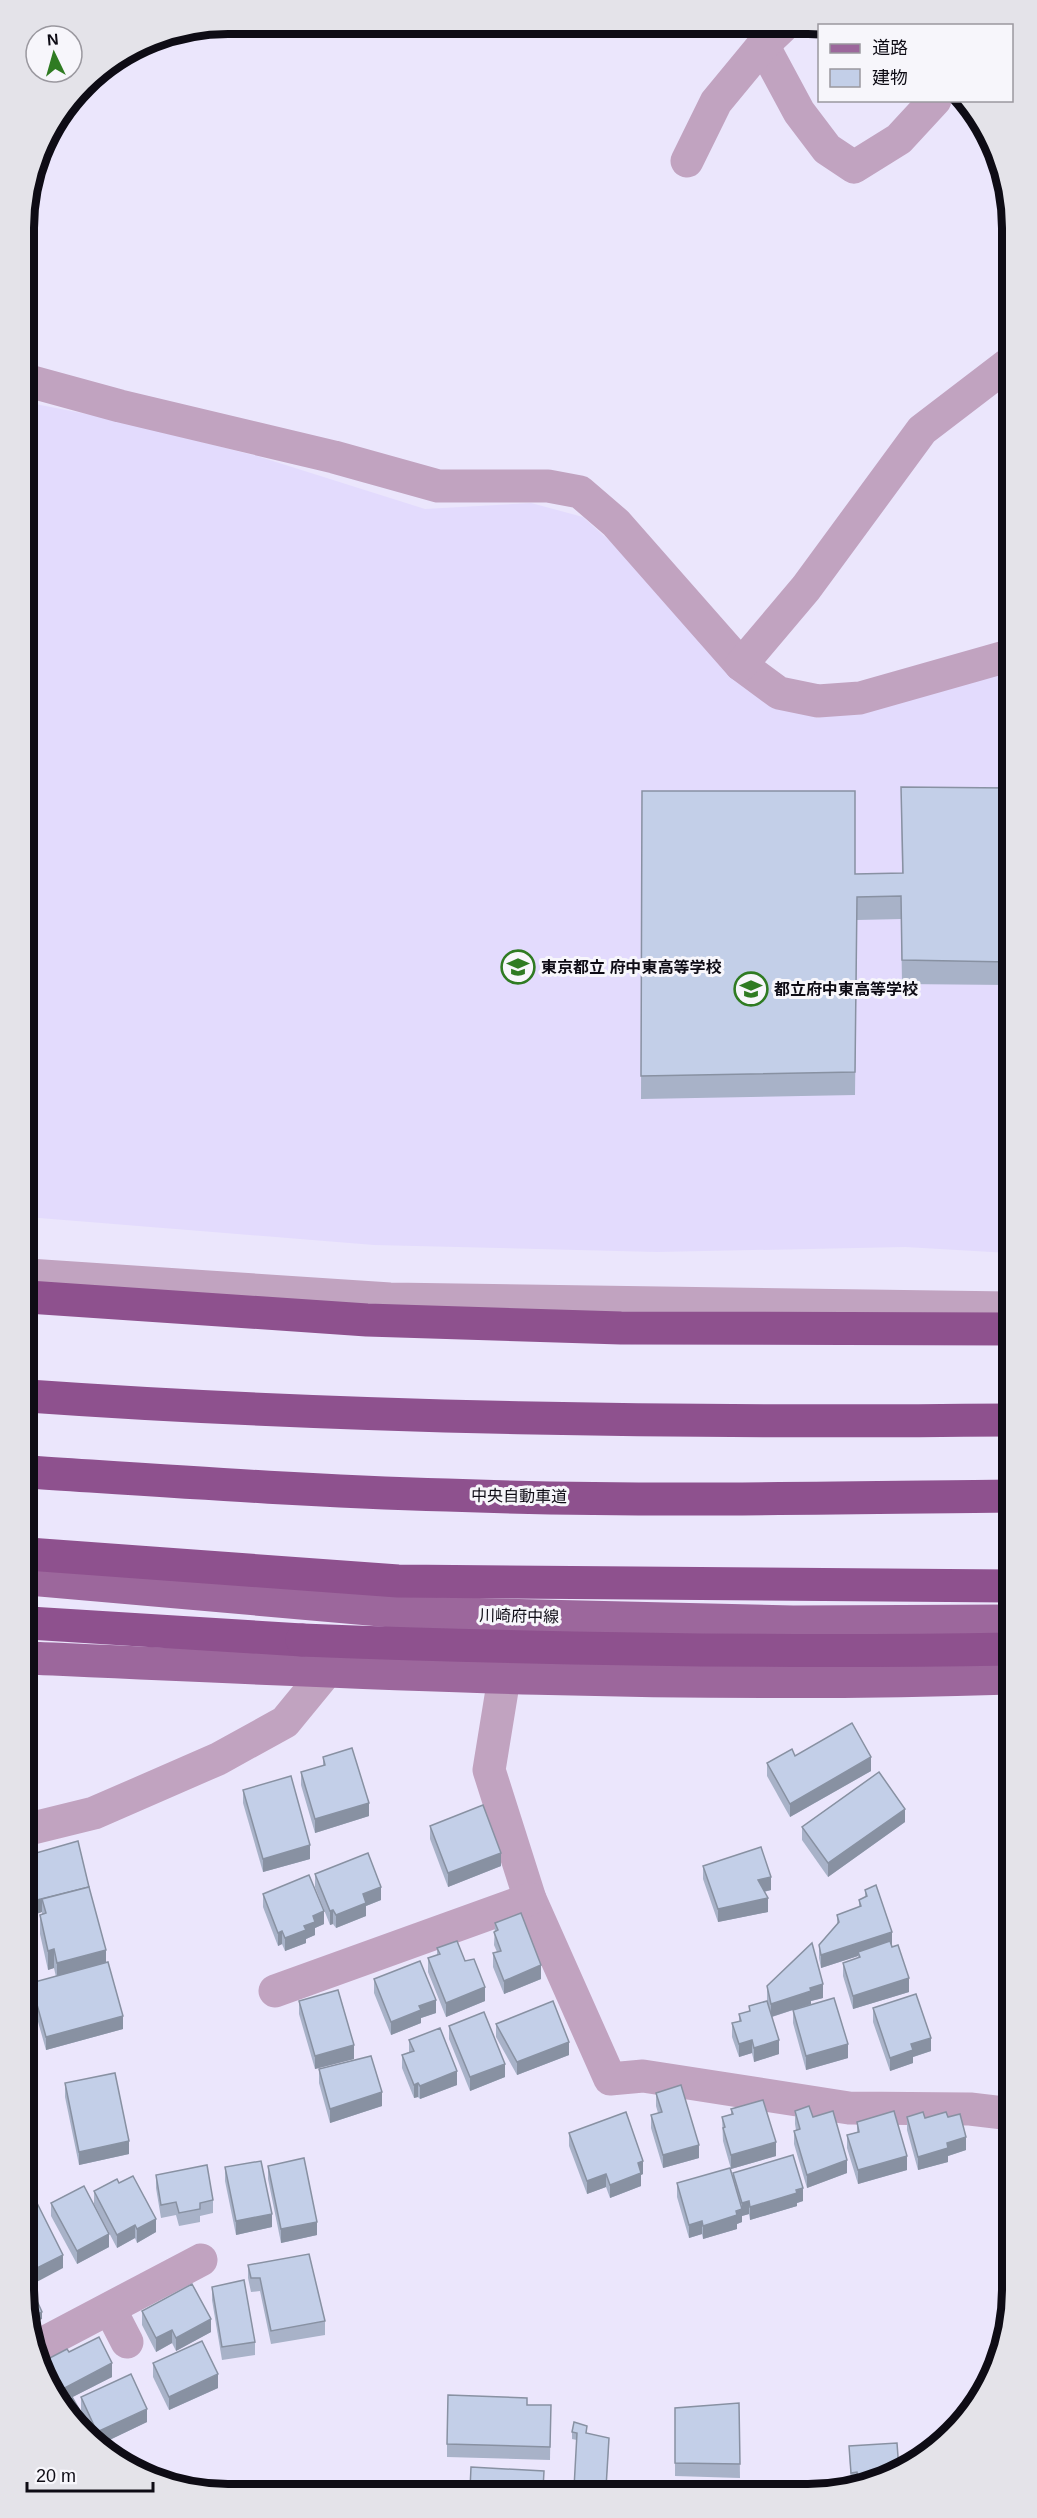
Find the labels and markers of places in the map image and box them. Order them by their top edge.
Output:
school or university icon: 東京都立 府中東高等学校 [500,949,536,985]
place label: 東京都立 府中東高等学校 [541,959,721,976]
school or university icon: 都立府中東高等学校 [733,971,769,1007]
place label: 都立府中東高等学校 [774,981,918,998]

